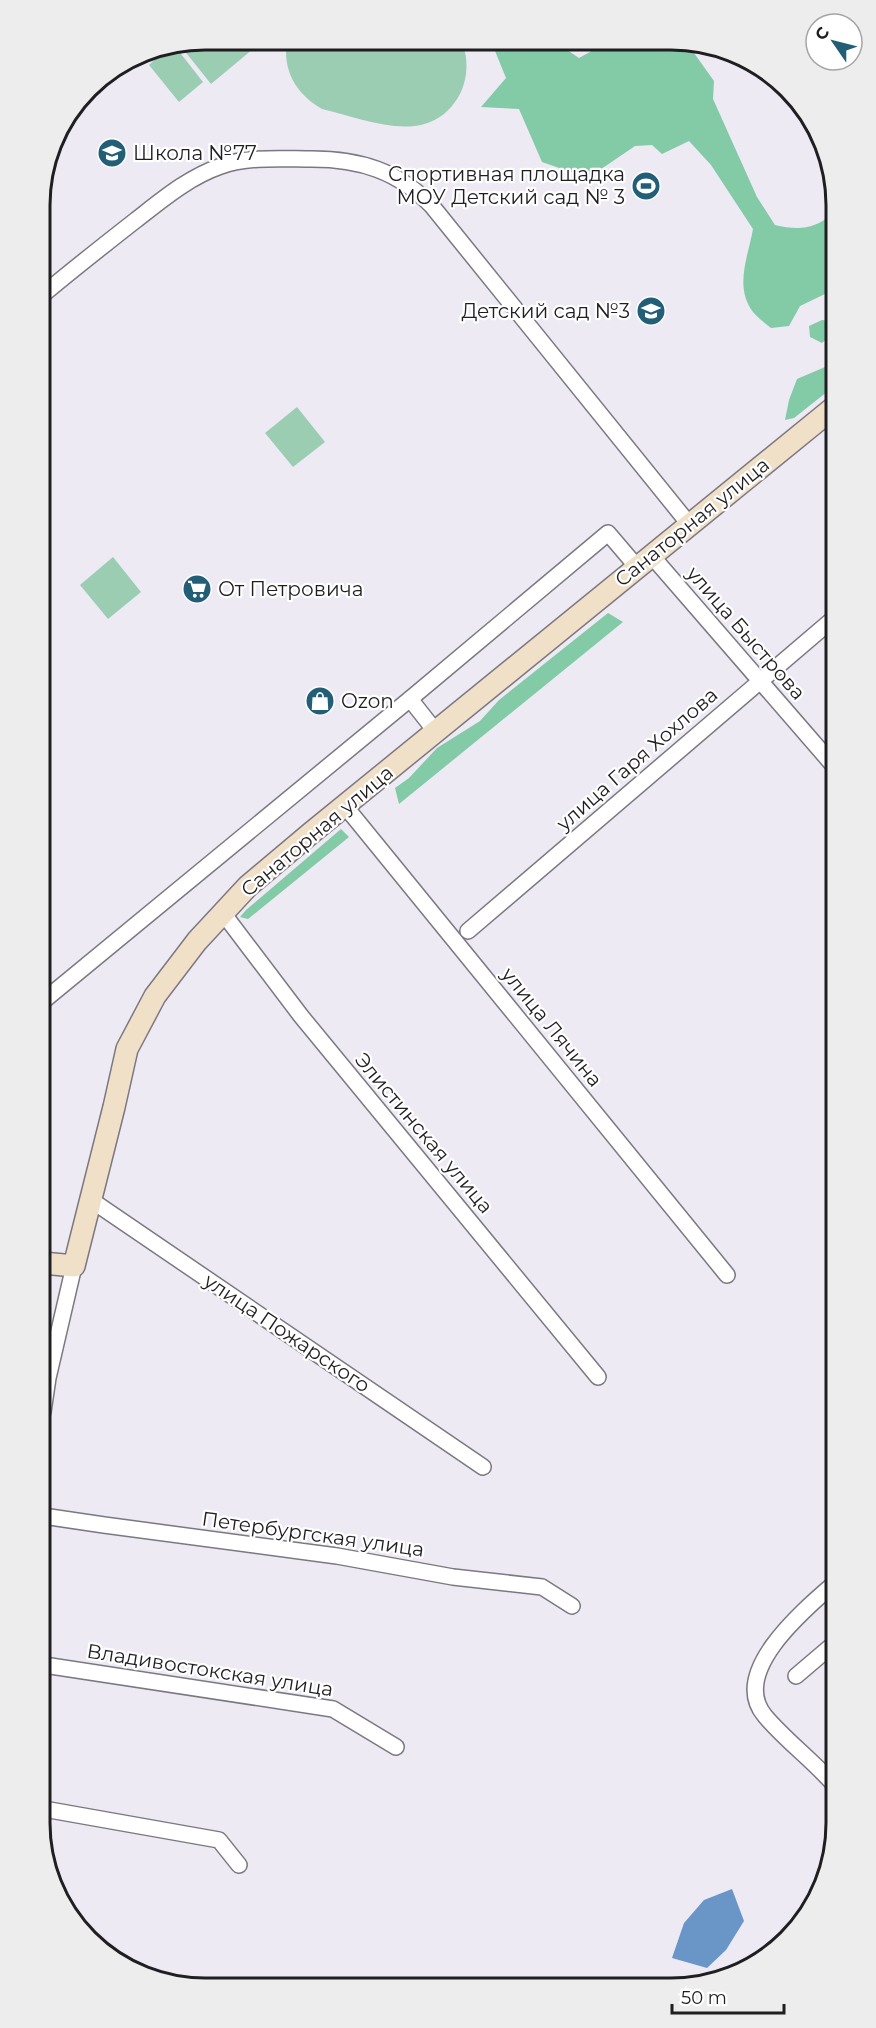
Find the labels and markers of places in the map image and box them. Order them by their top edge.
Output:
school or university icon: Школа №77 [96,137,128,169]
place label: Школа №77 [133,141,257,165]
place label: Спортивная площадка МОУ Детский сад № 3 [388,162,625,209]
sports icon: Спортивная площадка МОУ Детский сад № 3 [630,170,662,202]
school or university icon: Детский сад №3 [635,295,667,327]
place label: Детский сад №3 [461,299,630,323]
supermarket icon: От Петровича [181,573,213,605]
place label: От Петровича [218,577,363,601]
shop icon: Ozon [304,685,336,717]
place label: Ozon [341,689,394,713]

